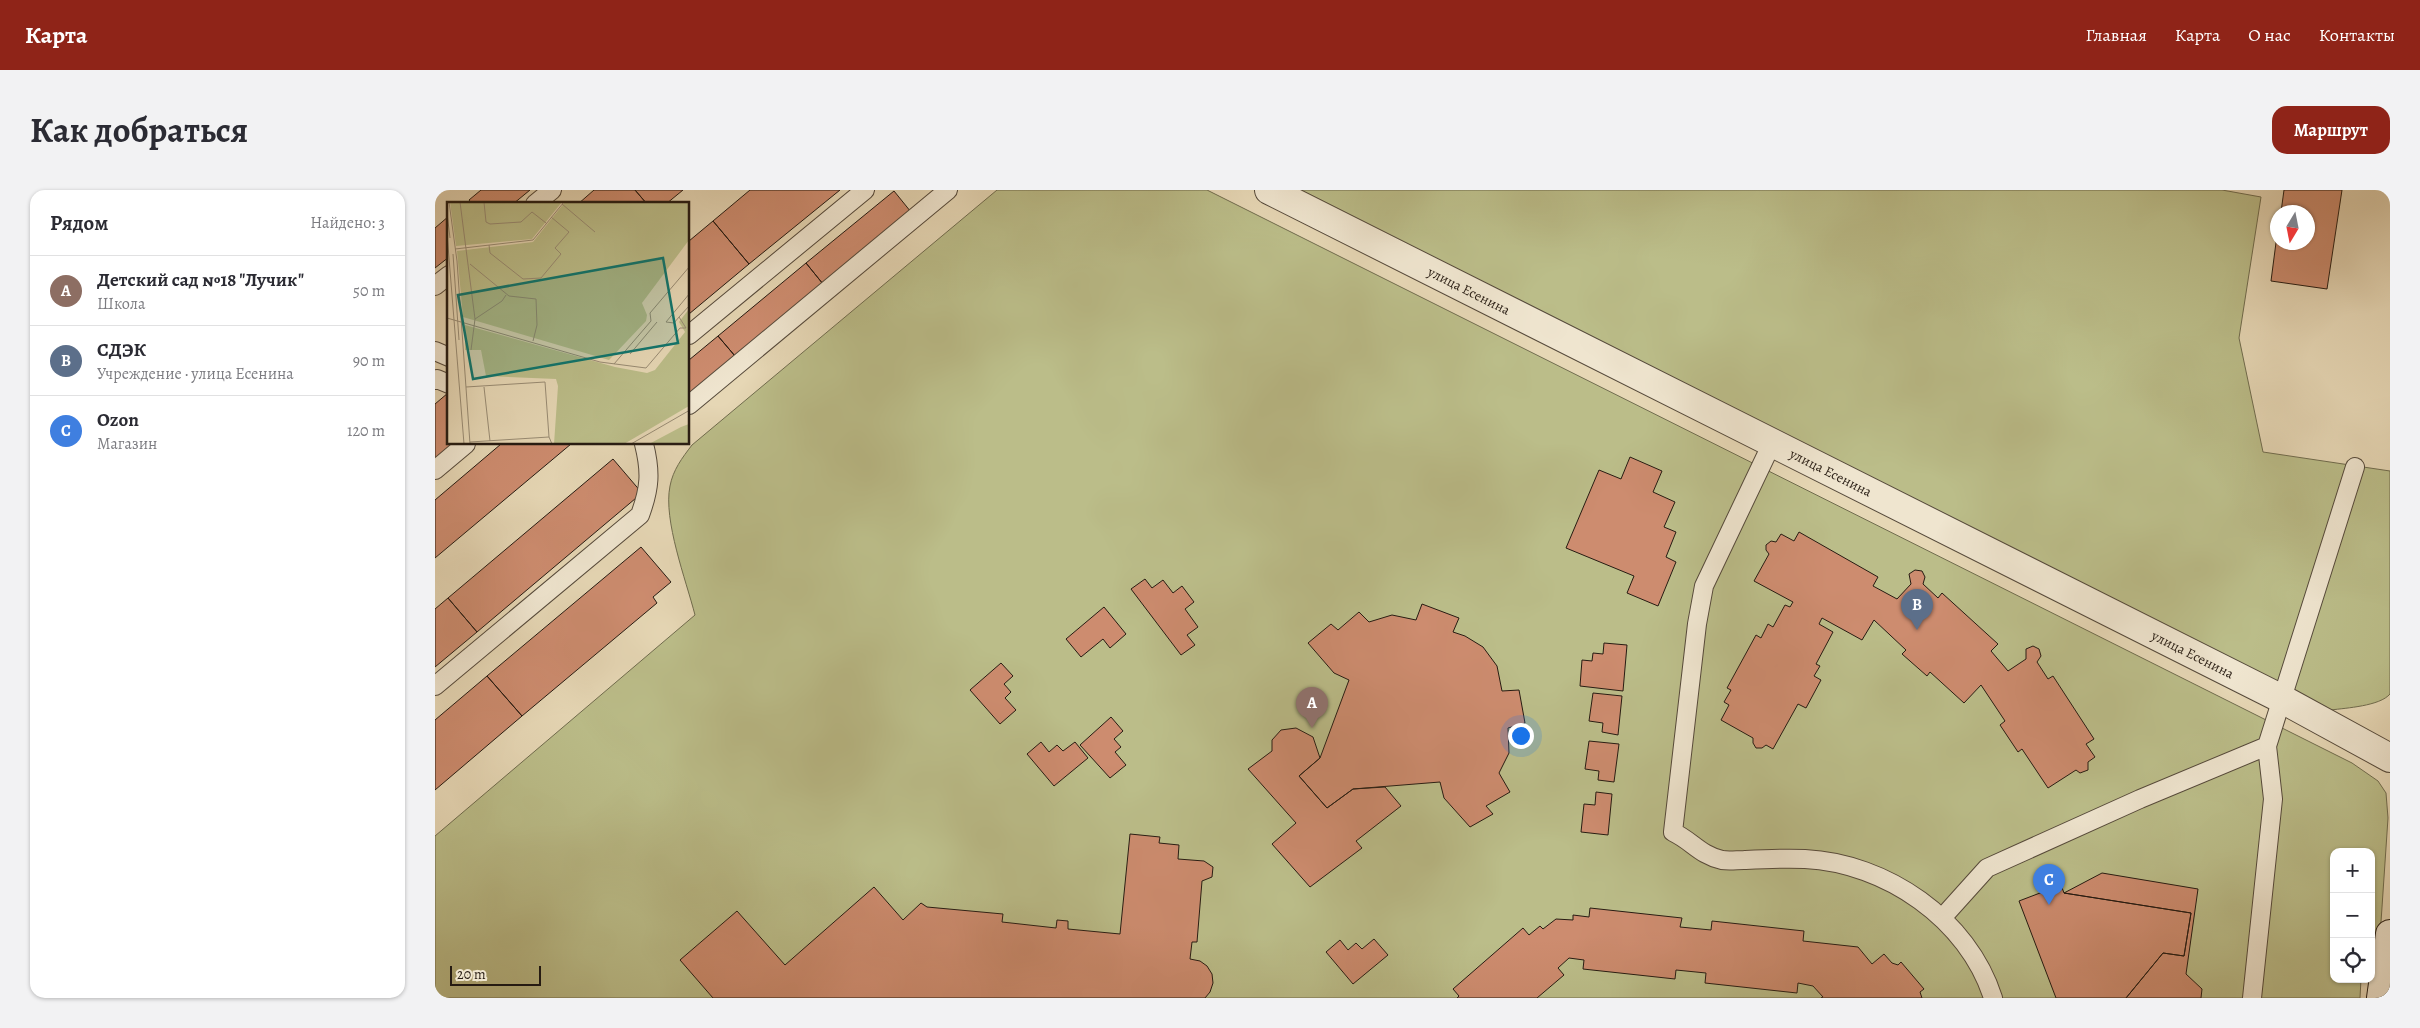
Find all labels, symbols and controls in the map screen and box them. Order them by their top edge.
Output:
text: Карта [25,19,87,51]
text: Главная [2086,23,2147,47]
text: Карта [2175,23,2220,47]
text: О нас [2248,23,2291,47]
text: Контакты [2319,23,2395,47]
text: Как добраться [30,106,248,154]
button: Маршрут [2272,106,2390,154]
inset map [447,202,690,445]
north arrow [2270,205,2315,250]
text: Рядом [50,209,108,237]
text: Найдено: 3 [310,212,385,234]
street label: улица Есенина [1424,262,1514,320]
text: Детский сад №18 "Лучик" [97,267,304,293]
text: A [61,280,71,302]
text: 50 m [353,280,385,302]
text: Школа [97,293,145,315]
text: СДЭК [97,337,146,363]
text: B [61,350,71,372]
text: 90 m [353,350,385,372]
text: Учреждение · улица Есенина [97,363,294,385]
text: Ozon [97,407,139,433]
text: C [61,420,71,442]
text: 120 m [347,420,385,442]
text: Магазин [97,433,157,455]
street label: улица Есенина [1786,444,1876,502]
pin: B [1901,589,1933,630]
street label: улица Есенина [2147,626,2238,684]
pin: A [1296,687,1328,728]
your location [1508,723,1534,749]
map controls [2330,848,2375,983]
button: + [2330,848,2375,893]
pin: C [2033,864,2065,905]
button: − [2330,893,2375,938]
button: locate [2330,938,2375,983]
scale bar [450,963,541,986]
text: 20 m [457,965,486,984]

